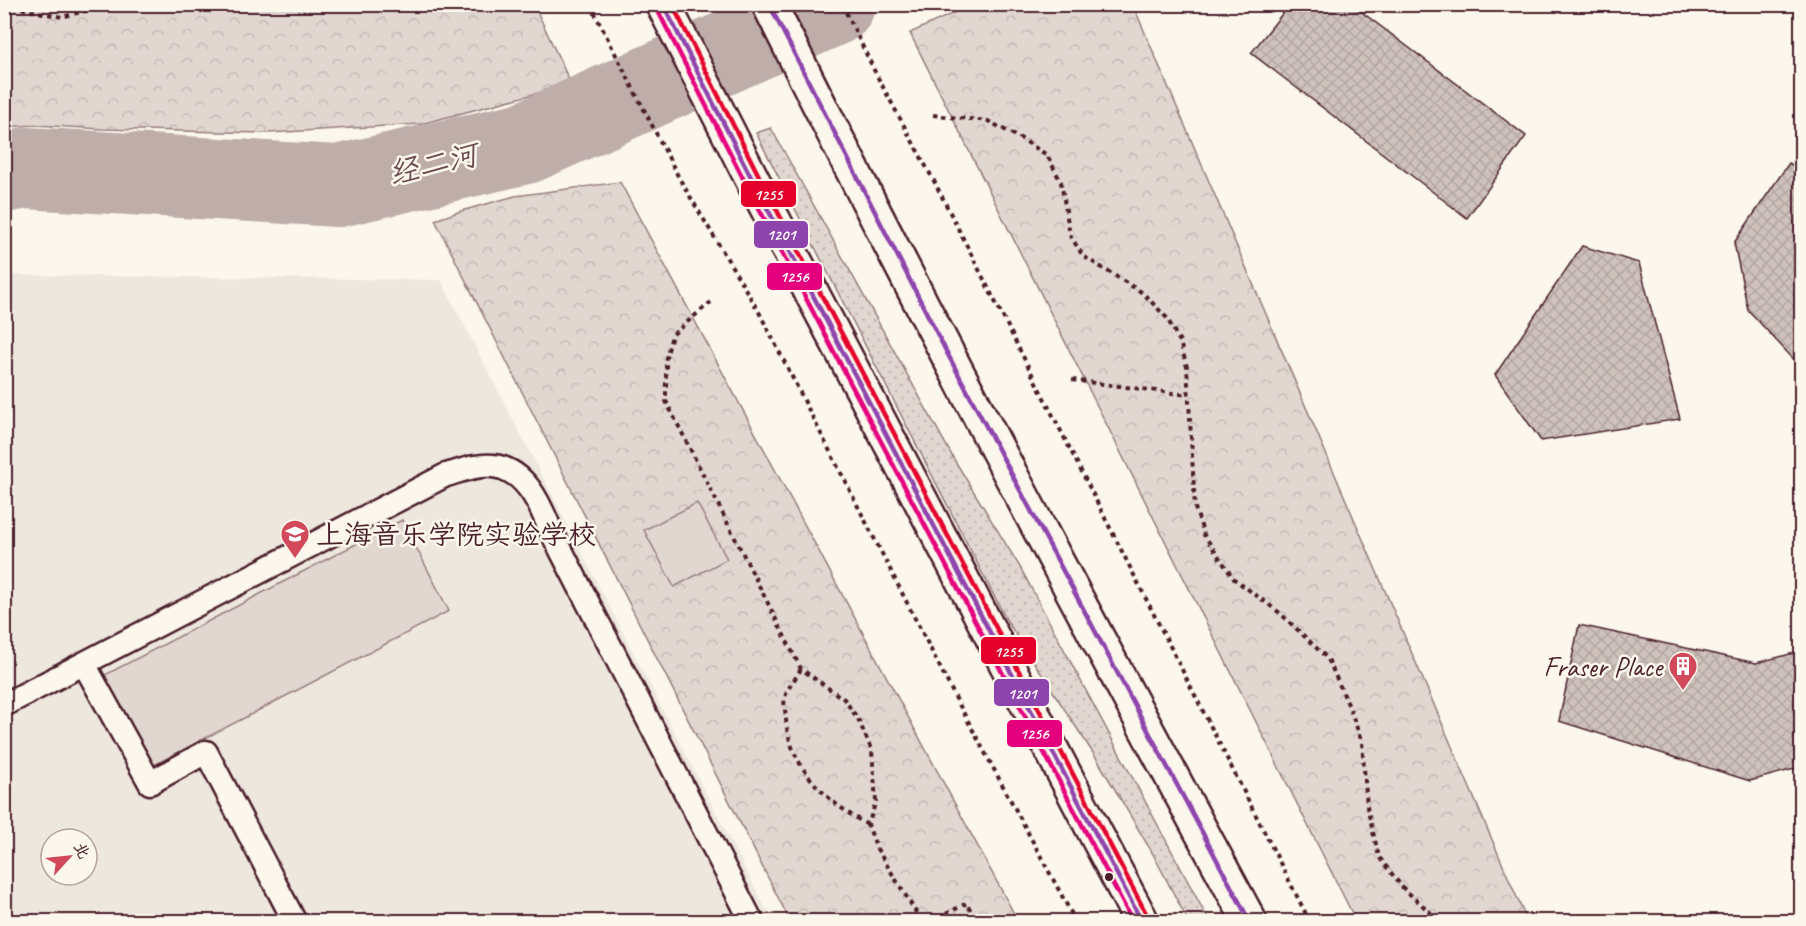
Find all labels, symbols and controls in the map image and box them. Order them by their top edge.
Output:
water label: 经二河 [385,134,486,193]
line badge: 1255 [740,180,797,208]
text: 1255 [754,185,784,205]
line badge: 1201 [753,220,809,249]
text: 1201 [767,225,797,245]
line badge: 1256 [766,262,823,291]
text: 1256 [780,267,810,287]
place label: 上海音乐学院实验学校 [316,517,596,552]
school or university icon: 上海音乐学院实验学校 [279,518,311,560]
line badge: 1255 [980,636,1037,665]
text: 1255 [994,642,1024,662]
place label: Fraser Place [1543,649,1664,684]
building icon: Fraser Place [1667,650,1699,692]
line badge: 1201 [993,678,1050,707]
text: 1201 [1008,684,1038,704]
line badge: 1256 [1006,719,1063,748]
text: 1256 [1020,724,1050,744]
north arrow [39,827,99,887]
text: 北 [69,839,94,862]
unlabelled marker [1103,871,1115,883]

